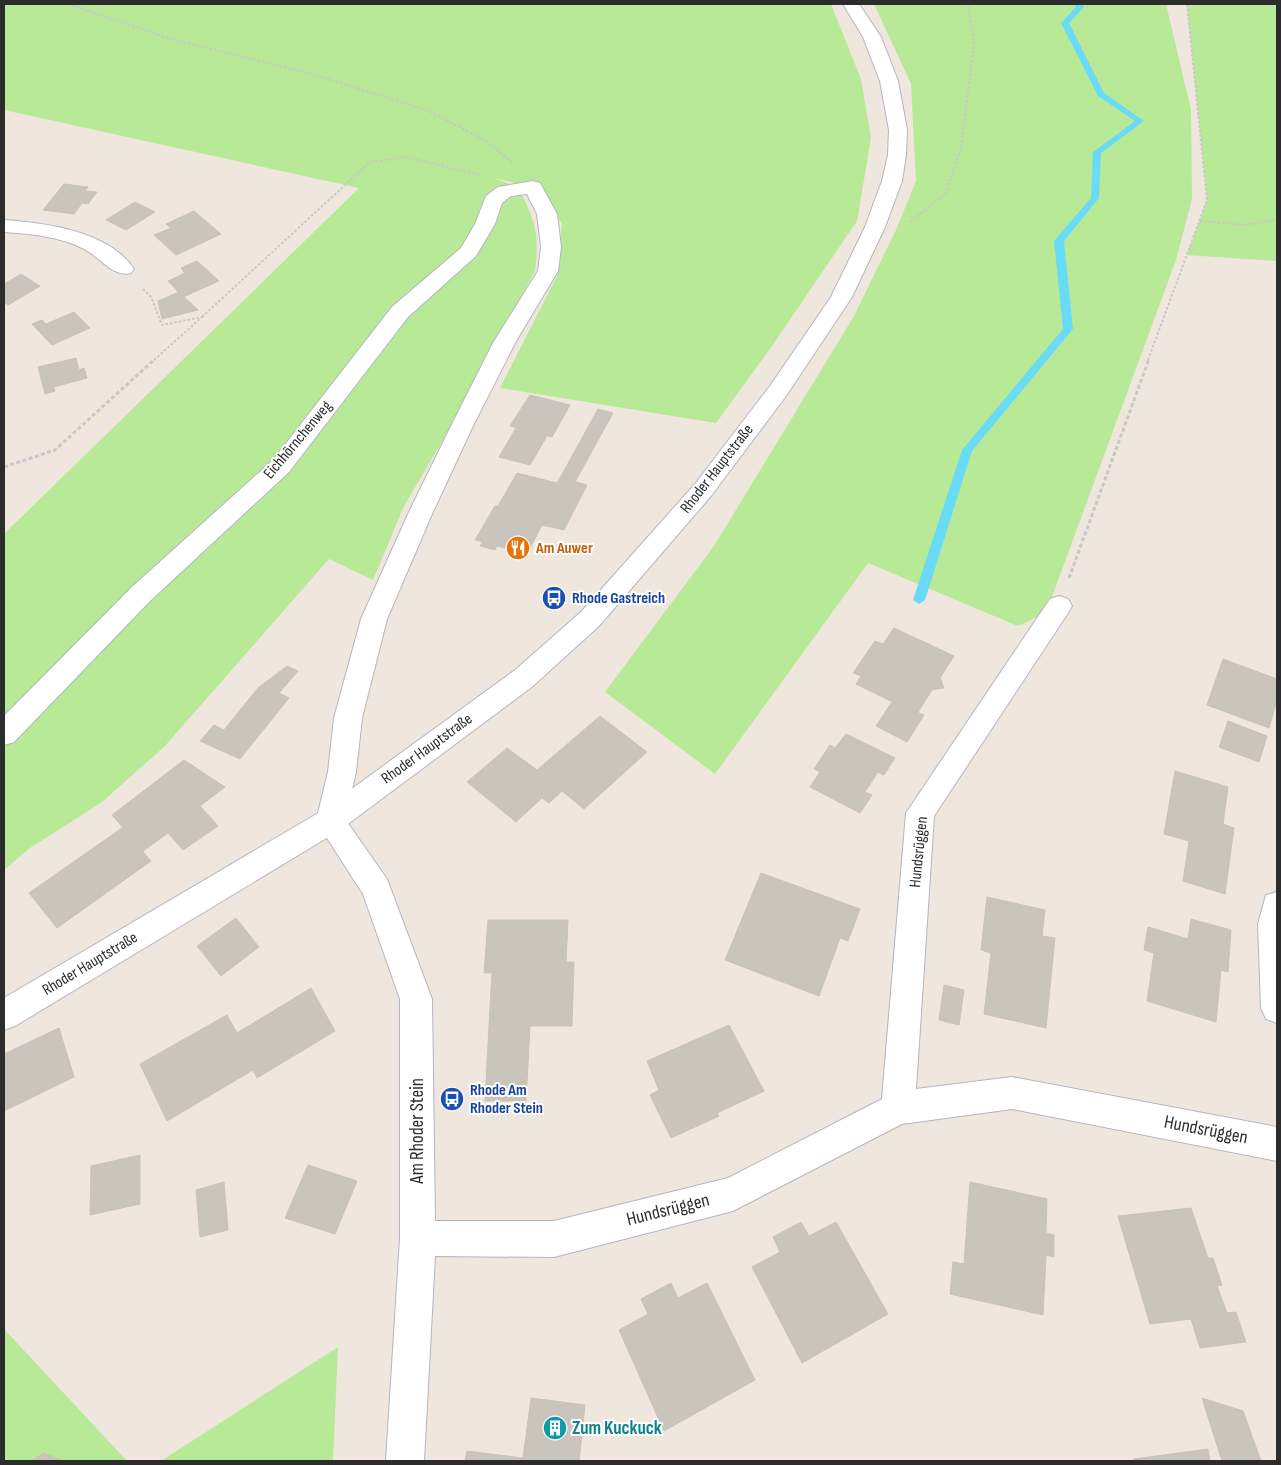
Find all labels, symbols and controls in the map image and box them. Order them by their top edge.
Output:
street label: Eichhörnchenweg [260,397,336,483]
street label: Rhoder Hauptstraße [676,421,758,517]
restaurant icon: Am Auwer [505,535,531,561]
place label: Am Auwer [535,539,593,558]
bus stop icon: Rhode Gastreich [541,585,567,611]
place label: Rhode Gastreich [572,589,665,608]
street label: Rhoder Hauptstraße [378,710,476,788]
street label: Hundsrüggen [906,816,932,888]
street label: Rhoder Hauptstraße [39,928,141,1000]
street label: Am Rhoder Stein [406,1078,429,1185]
place label: Rhode Am Rhoder Stein [470,1081,543,1118]
bus stop icon: Rhode Am Rhoder Stein [439,1086,465,1112]
street label: Hundsrüggen [1162,1111,1250,1149]
street label: Hundsrüggen [624,1189,712,1231]
building icon: Zum Kuckuck [542,1415,568,1441]
place label: Zum Kuckuck [572,1417,662,1440]

